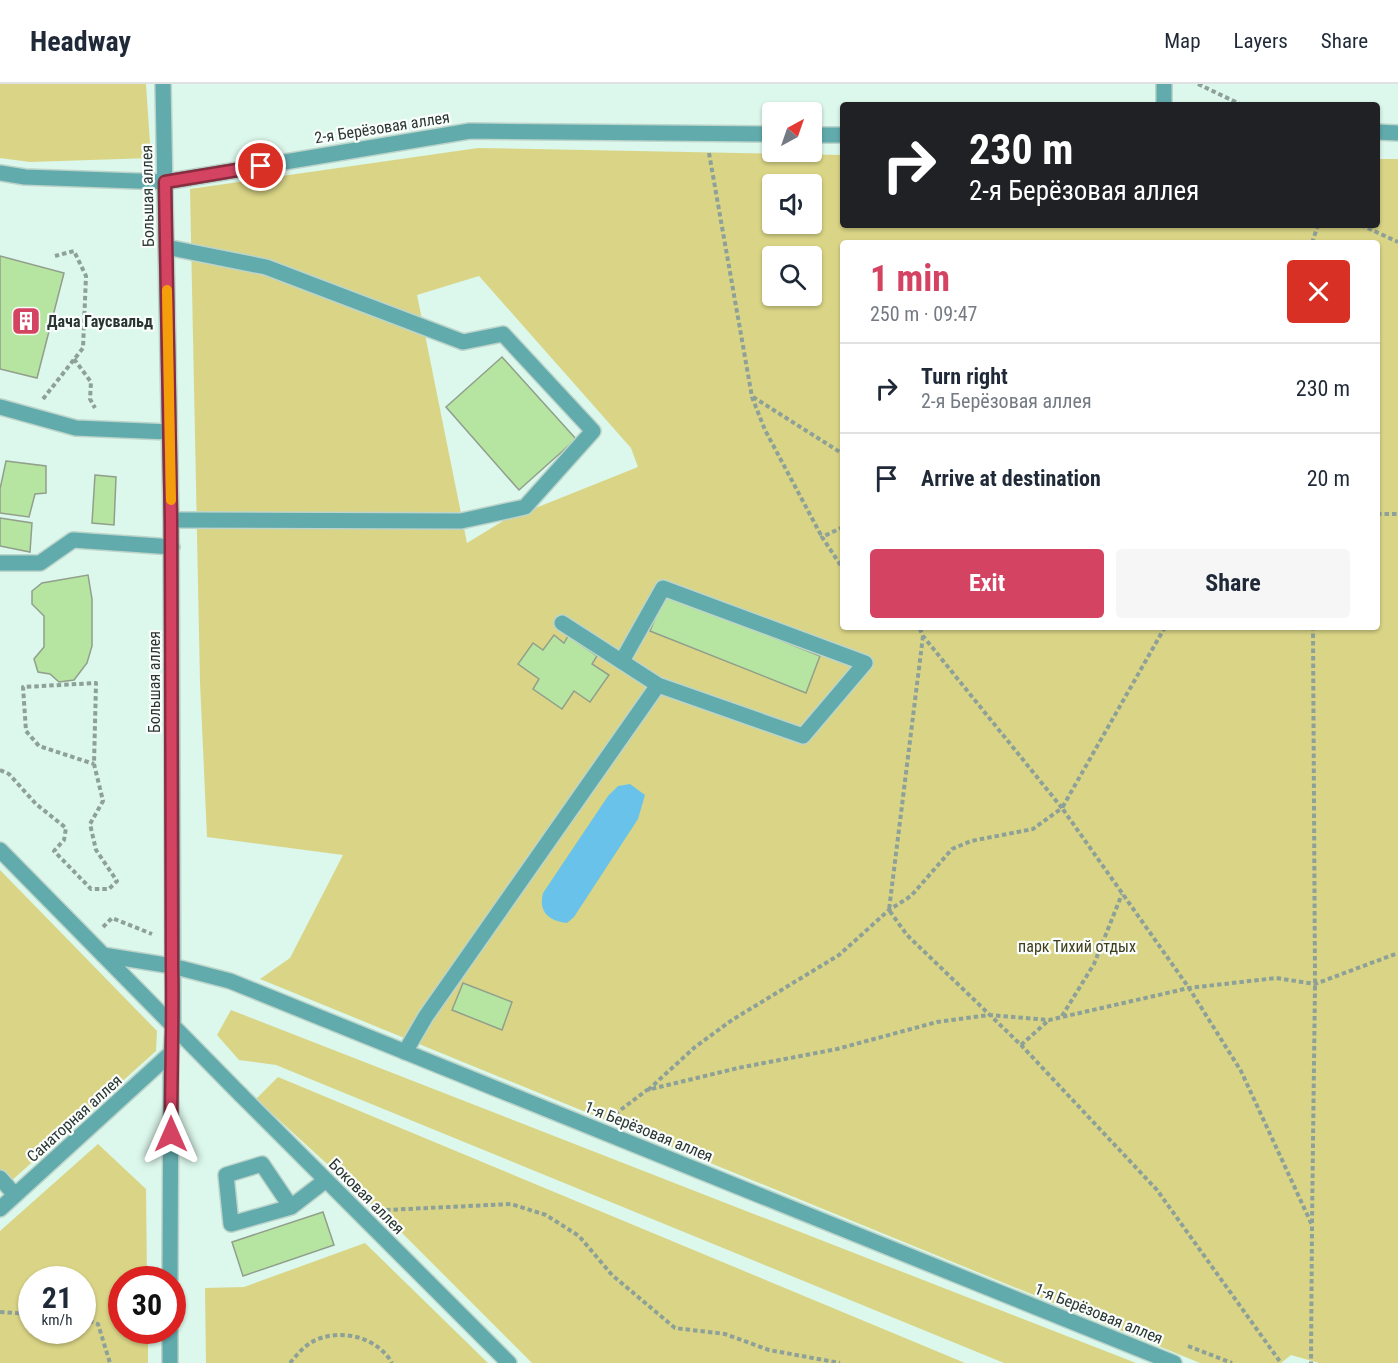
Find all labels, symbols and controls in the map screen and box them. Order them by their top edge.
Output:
text: Headway [30,25,131,58]
text: Map [1164,29,1201,53]
text: Layers [1234,29,1288,53]
text: Share [1321,29,1368,53]
north arrow [762,102,822,162]
map controls [762,102,822,306]
street label: 2-я Берёзовая аллея [313,107,451,148]
text: 230 m [969,125,1074,174]
icon: right [870,126,948,204]
pin [235,140,286,191]
street label: Большая аллея [137,145,158,247]
icon: arrive [244,149,277,182]
button: sound [762,174,822,234]
text: 2-я Берёзовая аллея [969,175,1199,207]
button: search [762,246,822,306]
text: 1 min [870,258,950,300]
button: close [1287,260,1350,323]
text: 250 m · 09:47 [870,302,977,326]
building icon: Дача Гаусвальд [10,305,42,337]
place label: Дача Гаусвальд [47,312,153,331]
text: Turn right [921,364,1008,389]
icon: right [870,372,903,405]
text: 230 m [1296,376,1350,401]
text: 2-я Берёзовая аллея [921,389,1092,413]
icon: arrive [870,462,903,495]
text: Arrive at destination [921,466,1101,491]
text: 20 m [1307,466,1350,491]
button: Exit [870,549,1104,618]
button: Share [1116,549,1350,618]
street label: Большая аллея [145,631,164,733]
park label: парк Тихий отдых [1018,937,1136,956]
street label: Санаторная аллея [23,1071,126,1166]
street label: 1-я Берёзовая аллея [582,1097,716,1166]
position arrow [139,1102,203,1166]
street label: Боковая аллея [325,1155,408,1238]
speed limit sign: 30 [108,1266,186,1344]
street label: 1-я Берёзовая аллея [1032,1279,1166,1348]
text: 21 [42,1280,72,1315]
text: km/h [42,1311,72,1329]

